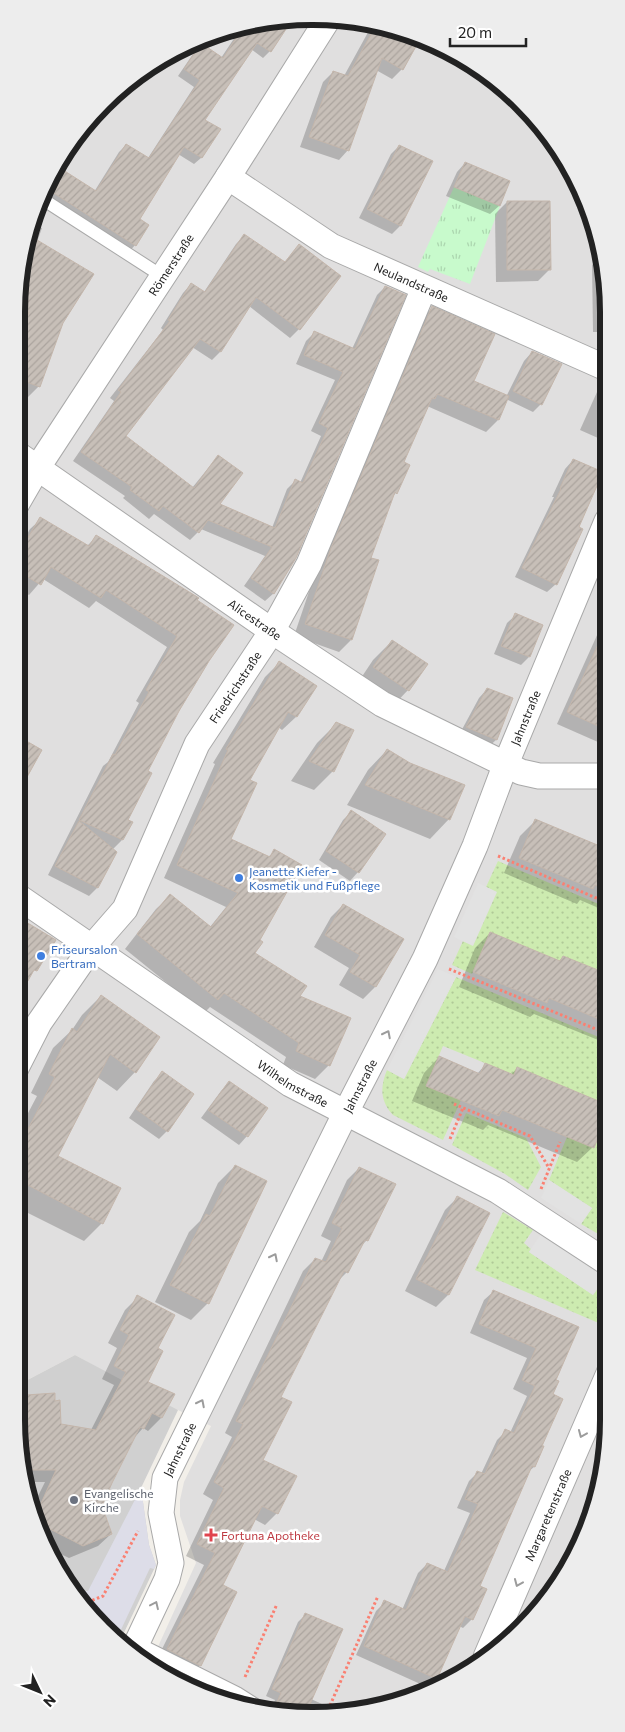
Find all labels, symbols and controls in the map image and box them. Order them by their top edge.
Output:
scale bar [450,15,526,47]
text: 20 m [458,23,492,41]
street label: Römerstraße [145,231,196,298]
street label: Neulandstraße [372,259,451,304]
street label: Alicestraße [226,596,284,642]
street label: Friedrichstraße [206,648,264,726]
street label: Jahnstraße [507,688,543,748]
place label: Jeanette Kiefer - Kosmetik und Fußpflege [249,864,380,892]
marker: Jeanette Kiefer - Kosmetik und Fußpflege [233,872,245,884]
place label: Friseursalon Bertram [51,942,118,970]
marker: Friseursalon Bertram [35,950,47,962]
one-way arrow [381,1031,391,1040]
street label: Jahnstraße [340,1056,379,1115]
street label: Wilhelmstraße [255,1057,331,1110]
one-way arrow [268,1254,278,1263]
one-way arrow [195,1399,205,1408]
street label: Jahnstraße [160,1420,198,1479]
one-way arrow [578,1429,589,1438]
street label: Margaretenstraße [521,1467,574,1563]
place label: Evangelische Kirche [84,1486,154,1514]
marker: Evangelische Kirche [68,1494,80,1506]
place label: Fortuna Apotheke [221,1528,320,1542]
marker: Fortuna Apotheke [205,1529,217,1541]
one-way arrow [513,1578,524,1587]
one-way arrow [149,1601,159,1610]
north arrow [15,1667,65,1717]
text: N [40,1692,60,1711]

